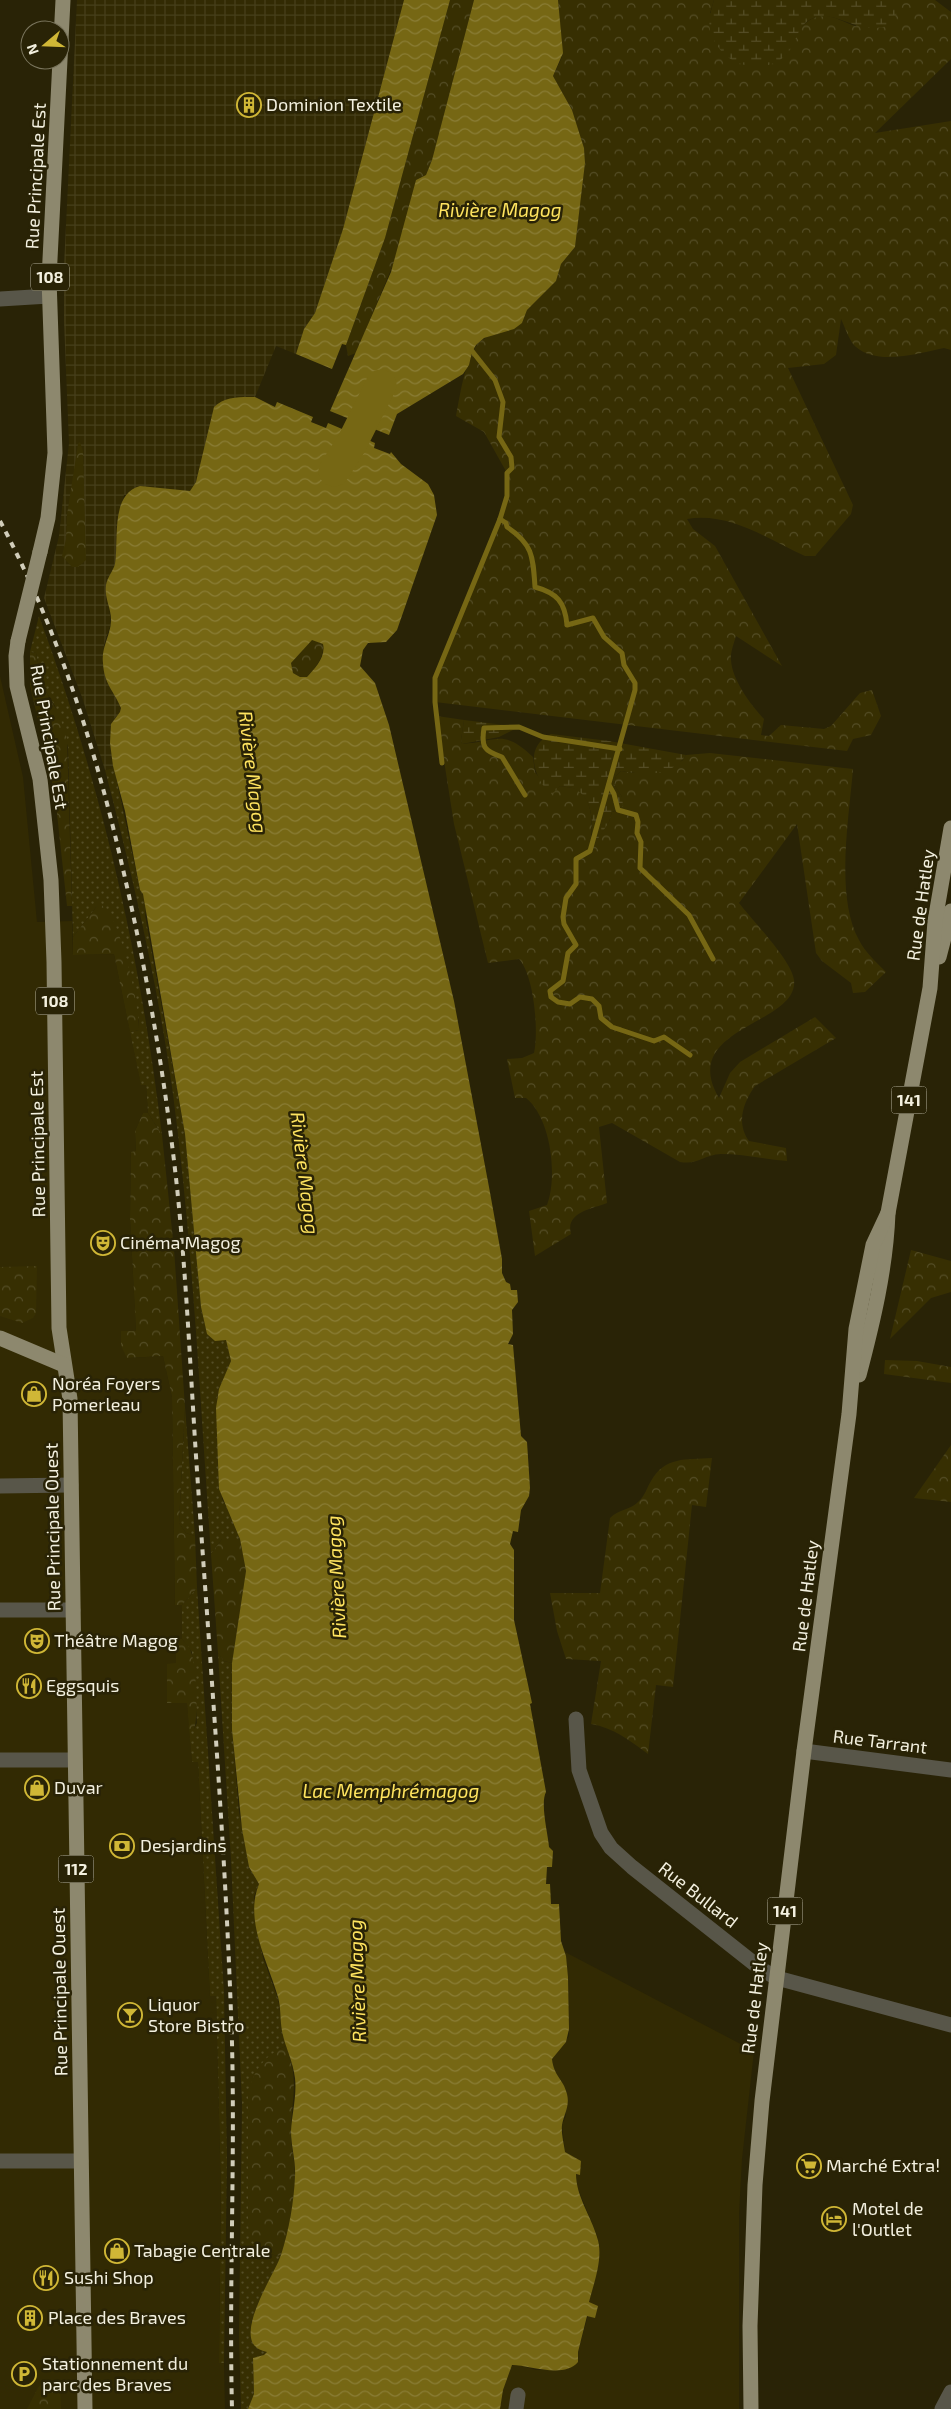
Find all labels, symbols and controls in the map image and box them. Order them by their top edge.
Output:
north arrow [20,20,70,70]
text: N [23,42,42,57]
building icon: Dominion Textile [236,92,262,118]
place label: Dominion Textile [266,93,402,115]
street label: Rue Principale Est [20,102,50,250]
water label: Rivière Magog [438,198,562,221]
road number: 108 [31,264,69,290]
street label: Rue Principale Est [26,663,74,811]
water label: Rivière Magog [235,709,272,835]
street label: Rue de Hatley [901,847,939,962]
road number: 108 [36,988,74,1014]
street label: Rue Principale Est [25,1070,49,1217]
road number: 141 [892,1086,926,1114]
water label: Rivière Magog [287,1110,324,1236]
theatre icon: Cinéma Magog [90,1230,116,1256]
place label: Cinéma Magog [120,1231,240,1253]
place label: Noréa Foyers Pomerleau [52,1372,160,1415]
shop icon: Noréa Foyers Pomerleau [21,1381,47,1407]
street label: Rue Principale Ouest [40,1443,64,1611]
water label: Rivière Magog [321,1515,350,1639]
street label: Rue de Hatley [787,1538,823,1653]
theatre icon: Théâtre Magog [24,1628,50,1654]
place label: Théâtre Magog [54,1629,178,1651]
restaurant icon: Eggsquis [16,1673,42,1699]
place label: Eggsquis [46,1674,119,1696]
street label: Rue Tarrant [832,1724,929,1758]
shop icon: Duvar [24,1775,50,1801]
place label: Duvar [54,1776,103,1798]
water label: Lac Memphrémagog [303,1779,479,1802]
bank icon: Desjardins [109,1833,135,1859]
place label: Desjardins [140,1834,227,1856]
road number: 112 [58,1856,94,1882]
street label: Rue Bullard [655,1856,743,1932]
road number: 141 [768,1898,802,1924]
street label: Rue Principale Ouest [47,1908,71,2076]
water label: Rivière Magog [343,1919,370,2043]
street label: Rue de Hatley [736,1940,772,2055]
place label: Liquor Store Bistro [148,1993,245,2036]
bar icon: Liquor Store Bistro [117,2002,143,2028]
supermarket icon: Marché Extra! [796,2153,822,2179]
place label: Marché Extra! [826,2154,940,2176]
place label: Motel de l'Outlet [852,2197,923,2240]
hotel icon: Motel de l'Outlet [821,2206,847,2232]
shop icon: Tabagie Centrale [104,2238,130,2264]
place label: Tabagie Centrale [134,2239,270,2261]
restaurant icon: Sushi Shop [33,2265,59,2291]
place label: Sushi Shop [64,2266,154,2288]
building icon: Place des Braves [17,2305,43,2331]
place label: Place des Braves [48,2306,186,2328]
place label: Stationnement du parc des Braves [42,2352,188,2395]
parking icon: Stationnement du parc des Braves [11,2361,37,2387]

